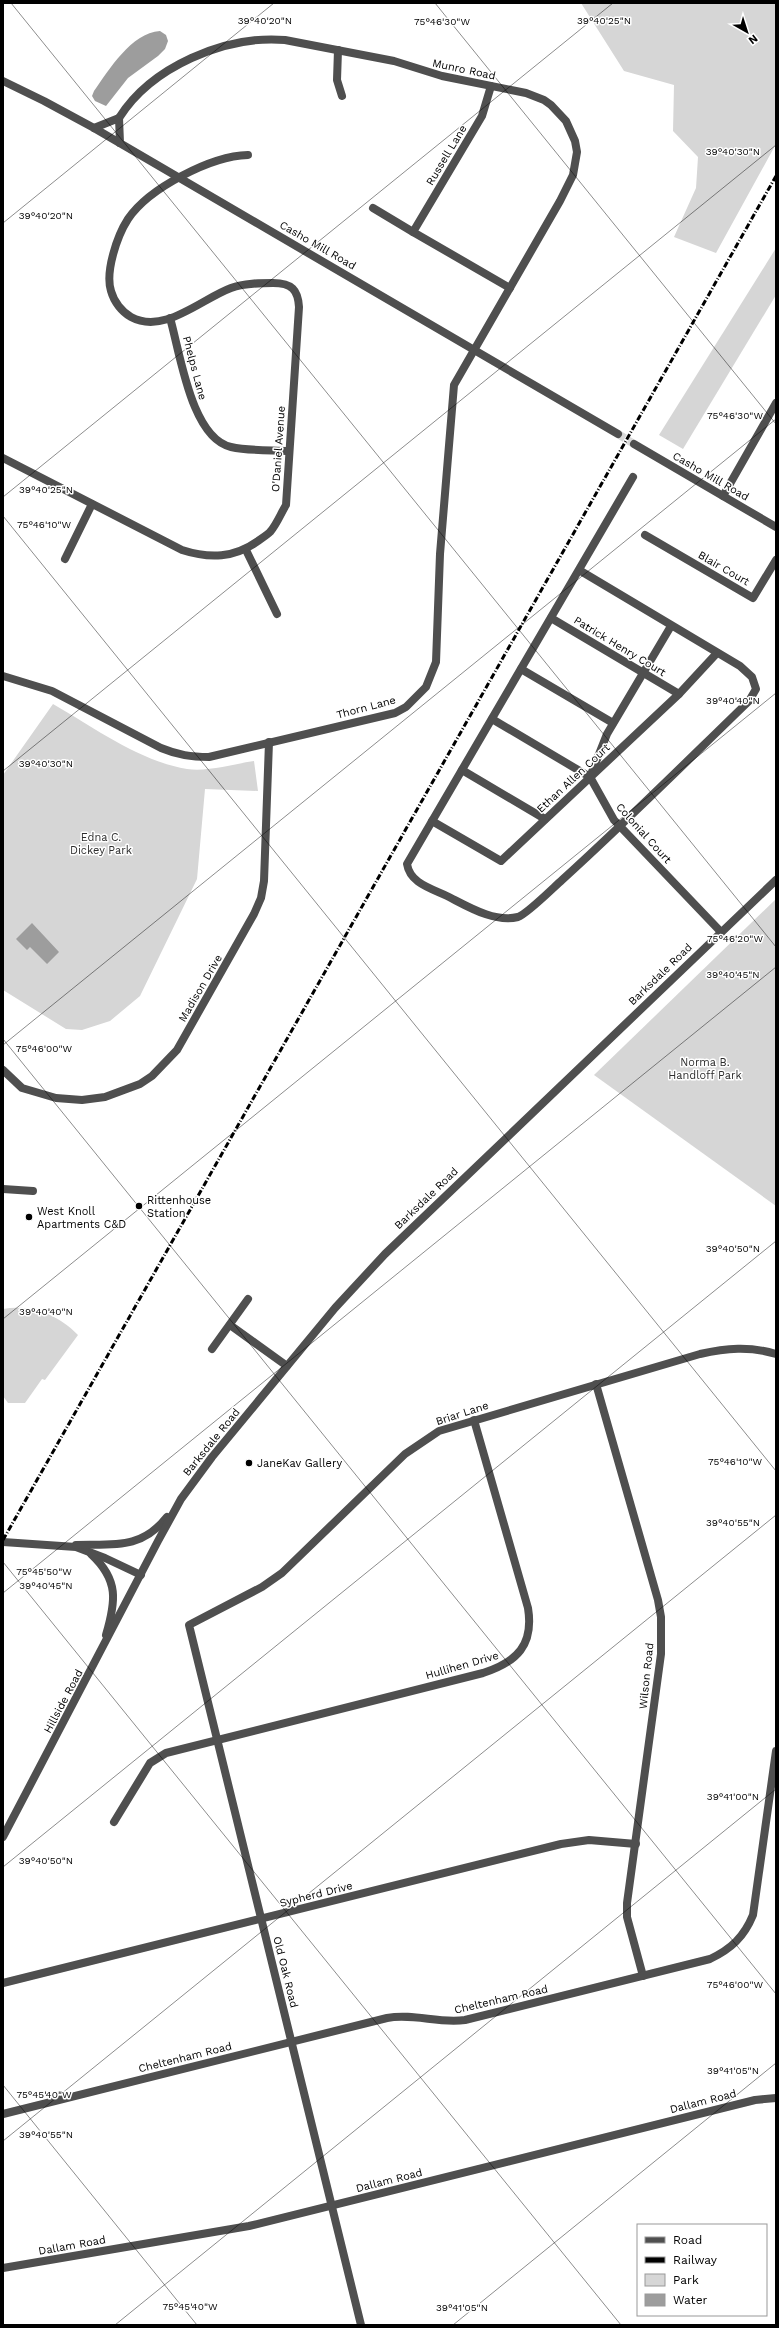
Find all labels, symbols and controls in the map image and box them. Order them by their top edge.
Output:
north arrow [727,12,767,52]
text: 39°40'20"N [238,15,292,26]
text: 39°40'25"N [577,15,631,26]
text: 75°46'30"W [414,16,470,27]
text: N [746,32,760,47]
street label: Munro Road [431,56,497,83]
street label: Russell Lane [423,123,470,188]
text: 39°40'30"N [706,146,760,157]
text: 39°40'20"N [19,210,73,221]
street label: Casho Mill Road [277,218,358,273]
street label: Phelps Lane [180,335,209,402]
street label: O'Daniel Avenue [269,406,288,493]
text: 75°46'30"W [707,410,763,421]
street label: Casho Mill Road [670,449,751,504]
text: 39°40'25"N [19,484,73,495]
text: 75°46'10"W [17,519,71,530]
street label: Blair Court [696,548,752,589]
street label: Patrick Henry Court [571,614,668,679]
street label: Thorn Lane [335,693,397,722]
text: 39°40'40"N [706,695,760,706]
street label: Ethan Allen Court [534,741,613,816]
text: 39°40'30"N [19,758,73,769]
street label: Colonial Court [613,801,674,866]
park label: Edna C. Dickey Park [70,831,132,857]
text: 75°46'20"W [707,933,763,944]
street label: Barksdale Road [626,941,695,1008]
street label: Madison Drive [176,952,225,1024]
text: 39°40'45"N [706,969,760,980]
text: 75°46'00"W [16,1043,73,1054]
park label: Norma B. Handloff Park [668,1056,742,1082]
street label: Barksdale Road [392,1165,461,1232]
place label: Rittenhouse Station [147,1194,211,1220]
marker: Rittenhouse Station [134,1201,144,1211]
place label: West Knoll Apartments C&D [37,1205,126,1231]
marker: West Knoll Apartments C&D [24,1212,34,1222]
text: 39°40'50"N [706,1243,760,1254]
text: 39°40'40"N [19,1306,73,1317]
street label: Briar Lane [434,1399,490,1428]
street label: Barksdale Road [180,1406,243,1479]
text: 75°46'10"W [708,1456,762,1467]
place label: JaneKav Gallery [257,1457,342,1470]
marker: JaneKav Gallery [244,1458,254,1468]
text: 39°40'55"N [706,1517,760,1528]
text: 75°45'50"W [16,1566,72,1577]
text: 39°40'45"N [19,1580,73,1591]
street label: Wilson Road [637,1642,656,1710]
street label: Hullihen Drive [424,1649,500,1682]
street label: Hillside Road [41,1667,86,1735]
text: 39°41'00"N [707,1791,759,1802]
text: 39°40'50"N [19,1855,73,1866]
street label: Sypherd Drive [278,1879,354,1910]
street label: Old Oak Road [270,1935,301,2009]
text: 75°46'00"W [707,1979,764,1990]
street label: Cheltenham Road [453,1982,549,2017]
street label: Cheltenham Road [137,2040,233,2075]
text: 39°41'05"N [707,2065,759,2076]
street label: Dallam Road [668,2087,738,2116]
text: 75°45'40"W [16,2089,72,2100]
text: 39°40'55"N [19,2129,73,2140]
street label: Dallam Road [354,2166,424,2195]
legend [637,2224,767,2316]
street label: Dallam Road [37,2233,107,2258]
text: Road [673,2233,702,2247]
text: Railway [673,2253,718,2267]
text: Park [673,2273,699,2287]
text: Water [673,2293,708,2307]
text: 75°45'40"W [162,2301,218,2312]
text: 39°41'05"N [436,2302,488,2313]

